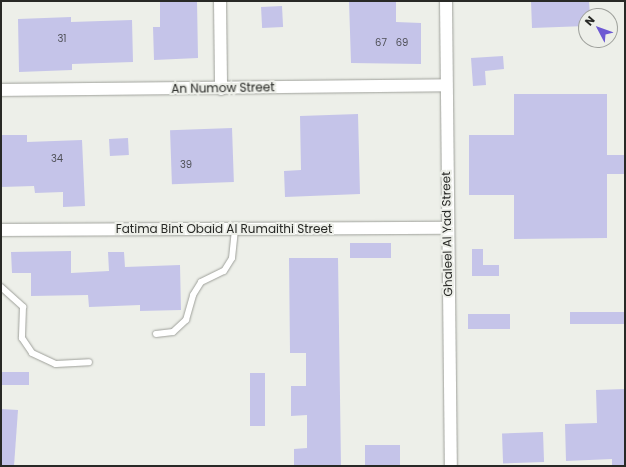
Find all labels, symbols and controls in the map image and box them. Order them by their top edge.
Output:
north arrow [578,8,618,48]
text: N [581,12,598,29]
house number: 31 [57,33,67,45]
house number: 67 [375,37,387,49]
house number: 69 [396,37,408,49]
street label: An Numow Street [171,80,275,96]
house number: 34 [51,153,63,165]
house number: 39 [180,159,192,171]
street label: Ghaleel Al Yad Street [439,171,455,297]
street label: Fatima Bint Obaid Al Rumaithi Street [116,222,332,236]

